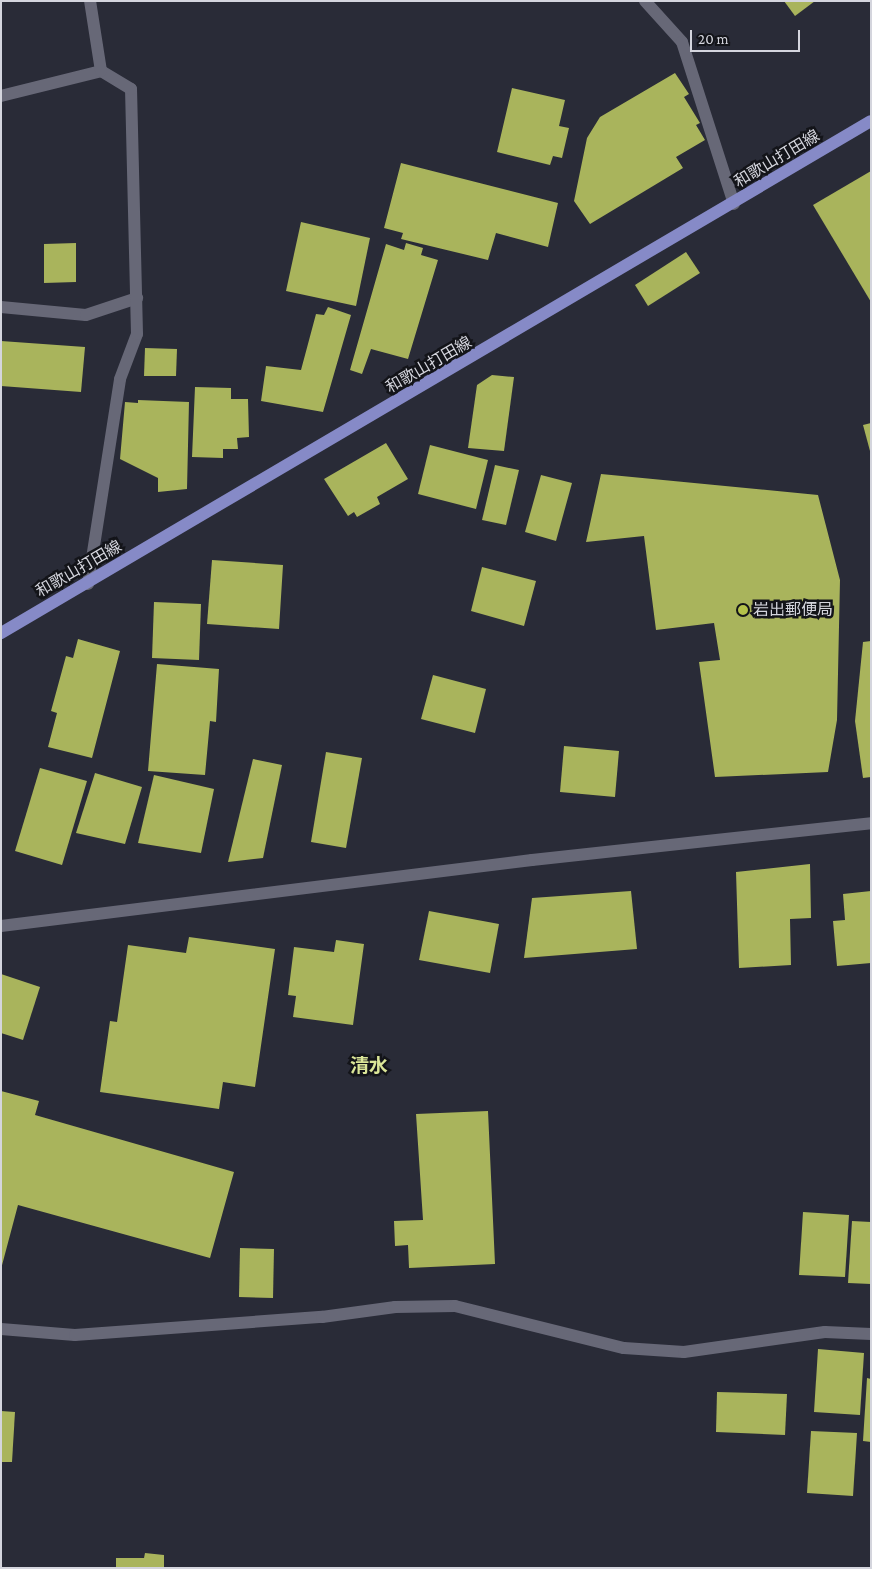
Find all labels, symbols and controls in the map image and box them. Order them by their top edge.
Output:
scale bar [692,20,802,52]
text: 20 m [698,31,729,47]
street label: 和歌山打田線 [731,126,823,192]
street label: 和歌山打田線 [383,333,475,397]
street label: 和歌山打田線 [33,537,125,601]
place label: 岩出郵便局 [753,600,833,620]
marker: 岩出郵便局 [737,604,749,616]
district label: 清水 [350,1055,388,1077]

